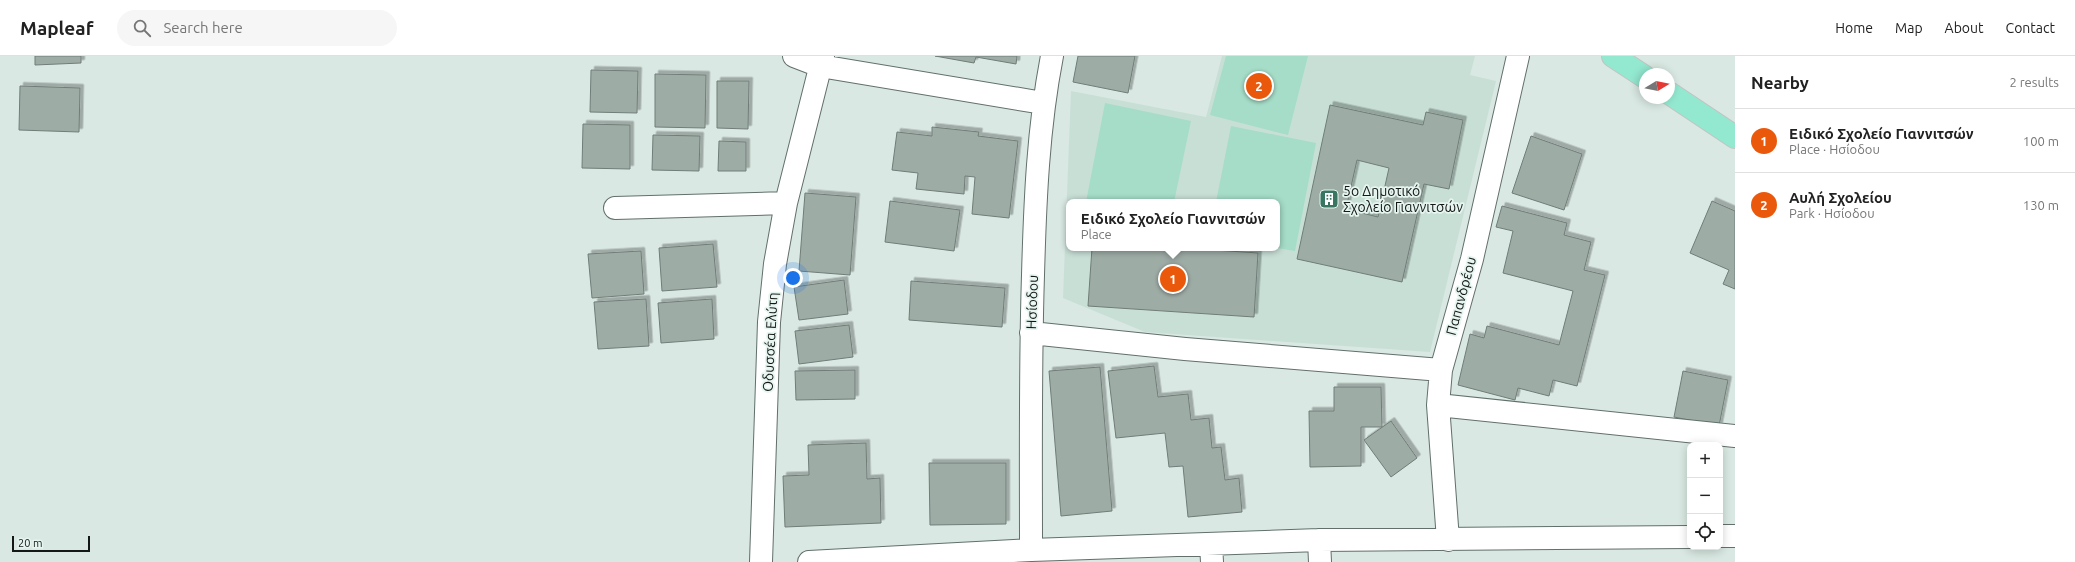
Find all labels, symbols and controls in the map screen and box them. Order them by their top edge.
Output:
search box [117,10,397,46]
text: Mapleaf [20,17,93,39]
icon: search [131,17,153,39]
text: Search here [163,19,243,36]
text: Home [1835,20,1873,36]
text: Map [1895,20,1923,36]
text: About [1945,20,1984,36]
text: Contact [2006,20,2055,36]
north arrow [1639,68,1675,104]
pin: 2 [1246,71,1272,101]
text: Nearby [1751,73,1809,92]
text: 2 results [2009,75,2059,89]
text: Ειδικό Σχολείο Γιαννιτσών [1789,125,1974,142]
text: 1 [1760,134,1768,148]
text: 100 m [2023,134,2059,148]
text: Place · Ησίοδου [1789,142,1880,156]
place label: 5ο Δημοτικό Σχολείο Γιαννιτσών [1343,183,1463,215]
building icon: 5ο Δημοτικό Σχολείο Γιαννιτσών [1318,188,1340,210]
text: Αυλή Σχολείου [1789,189,1892,206]
text: 2 [1760,198,1768,212]
text: 130 m [2023,198,2059,212]
popup [1066,199,1280,251]
text: Park · Ησίοδου [1789,206,1875,220]
text: Ειδικό Σχολείο Γιαννιτσών [1081,210,1265,227]
text: Place [1081,227,1112,241]
street label: Παπανδρέου [1443,255,1479,337]
pin: 1 [1160,264,1186,294]
your location [783,268,803,288]
street label: Ησίοδου [1023,274,1041,330]
street label: Οδυσσέα Ελύτη [759,292,781,392]
map controls [1687,442,1723,550]
button: + [1687,442,1723,478]
button: − [1687,478,1723,514]
button: locate [1687,514,1723,550]
scale bar [12,534,90,553]
text: 20 m [18,537,42,549]

